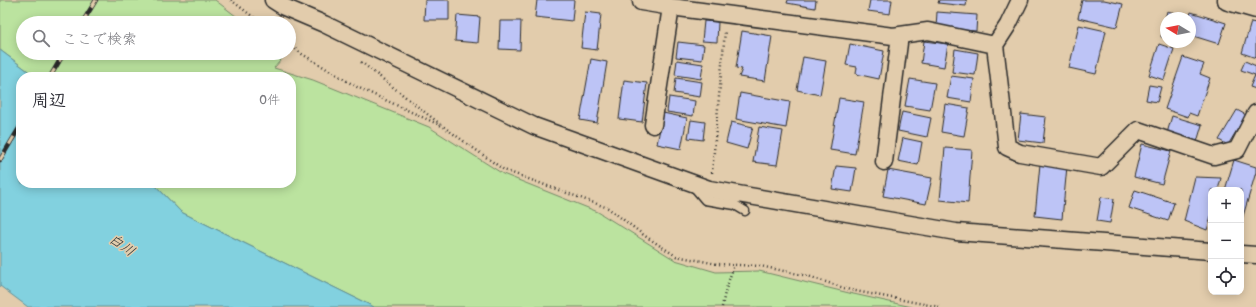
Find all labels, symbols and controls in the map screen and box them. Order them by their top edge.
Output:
north arrow [1160,12,1196,48]
search box [16,16,296,60]
icon: search [30,27,52,49]
text: ここで検索 [62,30,137,49]
text: 周辺 [32,91,66,111]
text: 0件 [259,92,280,108]
map controls [1208,187,1244,295]
button: + [1208,187,1244,223]
button: − [1208,223,1244,259]
water label: 白川 [106,230,138,260]
button: locate [1208,259,1244,295]

